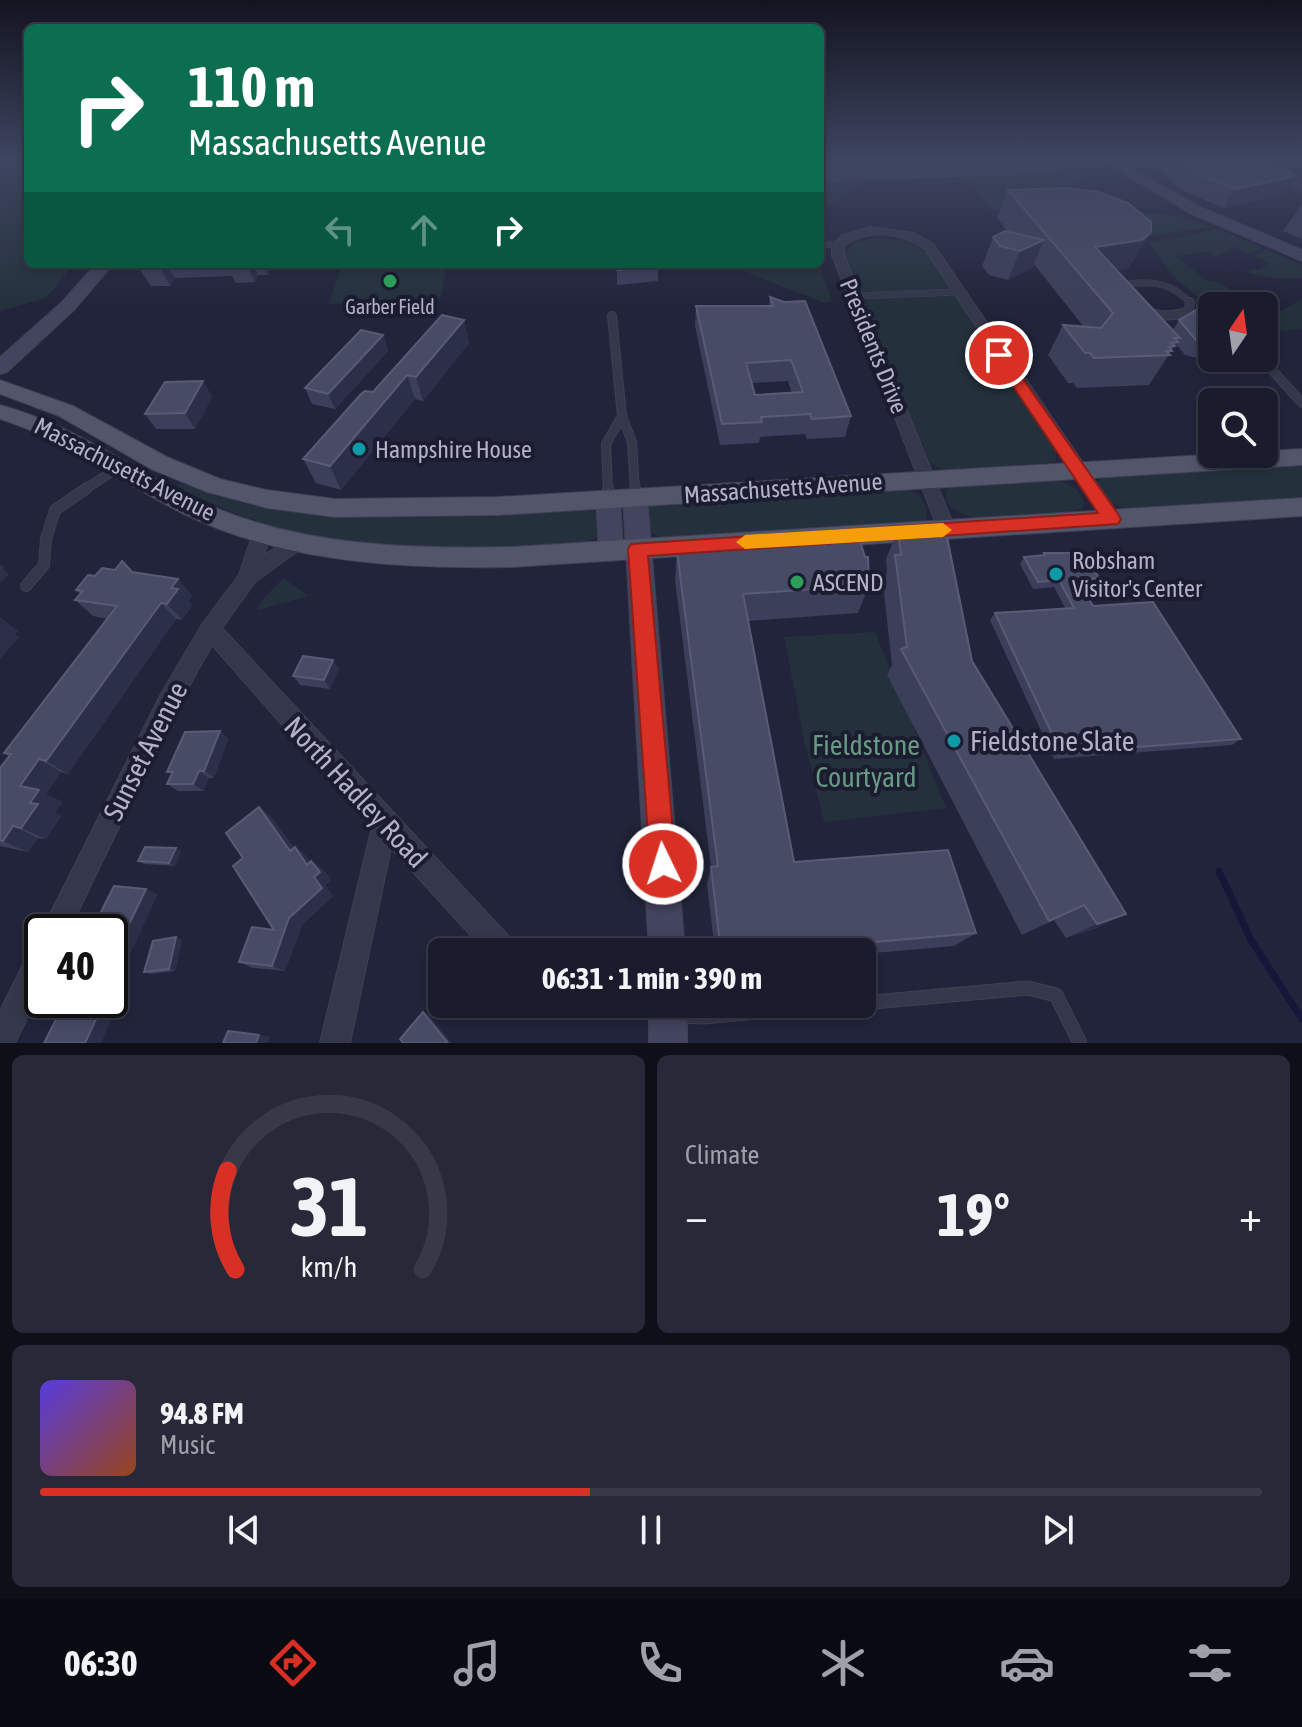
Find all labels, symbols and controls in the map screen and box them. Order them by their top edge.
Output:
text: 110 m [188,55,315,119]
icon: right [56,56,160,160]
text: Massachusetts Avenue [188,121,486,163]
icon: left [318,208,362,252]
icon: ahead [402,208,446,252]
icon: right [486,208,530,252]
marker: Garber Field [381,272,399,290]
street label: Presidents Drive [835,275,913,417]
north arrow [1198,292,1278,372]
map controls [1198,292,1278,468]
place label: Garber Field [345,295,435,318]
pin [965,321,1033,389]
icon: arrive [977,333,1021,377]
button: search [1198,388,1278,468]
street label: Massachusetts Avenue [30,412,220,526]
place label: Hampshire House [375,436,532,463]
marker: Hampshire House [350,440,368,458]
street label: Massachusetts Avenue [683,468,883,508]
place label: Robsham Visitor's Center [1072,547,1203,602]
marker: Robsham Visitor's Center [1047,565,1065,583]
place label: ASCEND [813,569,883,596]
marker: ASCEND [788,573,806,591]
street label: Sunset Avenue [96,677,194,825]
street label: North Hadley Road [278,710,434,874]
place label: Fieldstone Slate [970,725,1135,757]
park label: Fieldstone Courtyard [812,729,920,793]
marker: Fieldstone Slate [945,732,963,750]
position arrow [621,822,705,906]
speed limit sign: 40 [24,914,128,1018]
text: 06:31 · 1 min · 390 m [542,961,762,995]
text: Climate [685,1140,759,1170]
text: 31 [289,1158,368,1254]
text: 19° [937,1180,1010,1249]
text: − [685,1190,708,1240]
text: + [1239,1190,1262,1240]
text: km/h [300,1250,357,1283]
text: 94.8 FM [160,1396,244,1430]
text: Music [160,1430,215,1460]
icon: previous [222,1508,266,1552]
icon: pause [629,1508,673,1552]
icon: next [1036,1508,1080,1552]
icon: directions [265,1635,321,1691]
icon: music [449,1635,505,1691]
icon: phone [632,1635,688,1691]
icon: climate [815,1635,871,1691]
icon: car [999,1635,1055,1691]
icon: filters [1182,1635,1238,1691]
text: 06:30 [64,1642,138,1684]

